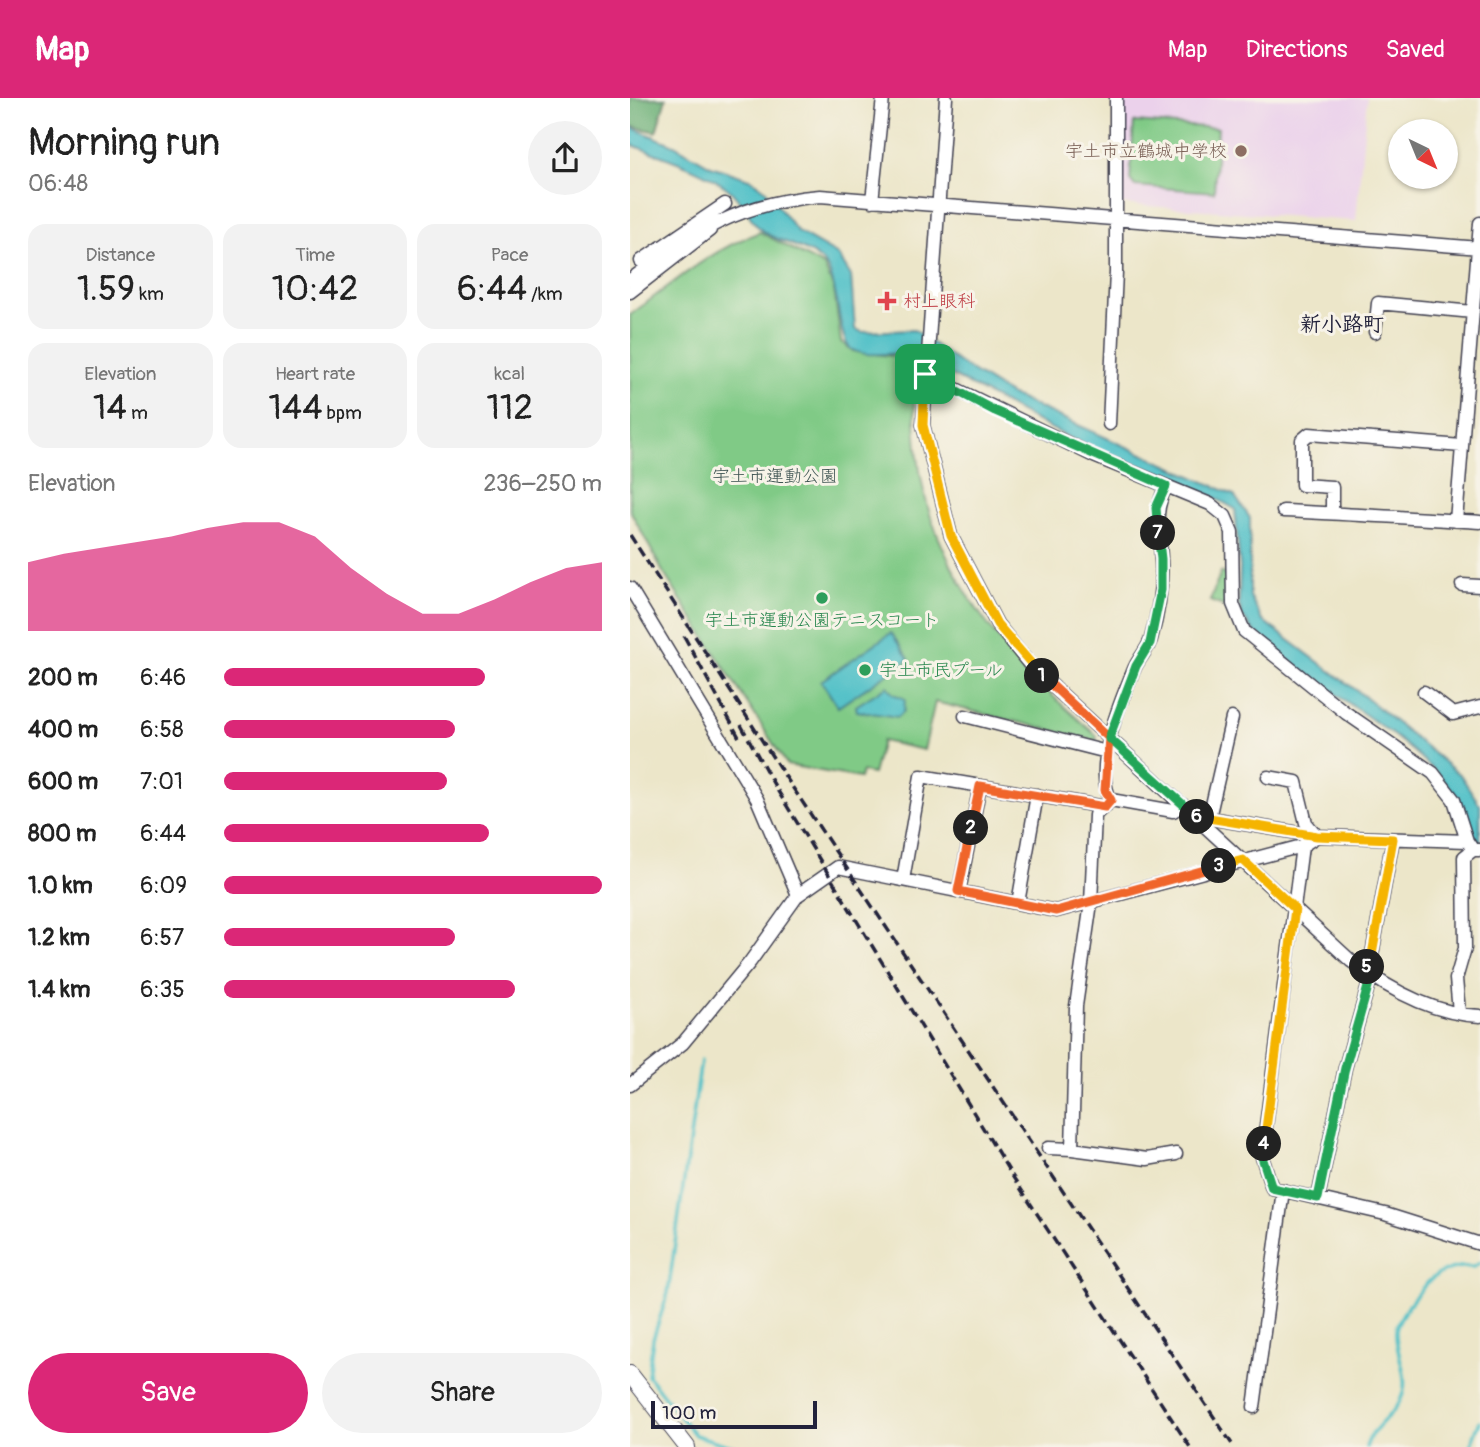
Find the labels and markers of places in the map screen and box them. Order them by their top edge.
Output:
place label: 宇土市立鶴城中学校 [1065,140,1227,163]
marker: 宇土市立鶴城中学校 [1233,143,1249,159]
place label: 村上眼科 [903,290,975,313]
marker: 村上眼科 [877,291,897,311]
pin [895,344,955,404]
pin: 7 [1140,516,1176,550]
marker: 宇土市運動公園テニスコート [814,590,830,606]
place label: 宇土市運動公園テニスコート [705,609,939,632]
pin: 1 [1024,658,1060,694]
place label: 宇土市民プール [879,659,1003,682]
marker: 宇土市民プール [857,662,873,678]
pin: 6 [1180,800,1214,834]
pin: 2 [954,810,988,846]
pin: 3 [1202,848,1236,884]
pin: 5 [1350,950,1384,984]
pin: 4 [1246,1126,1282,1162]

